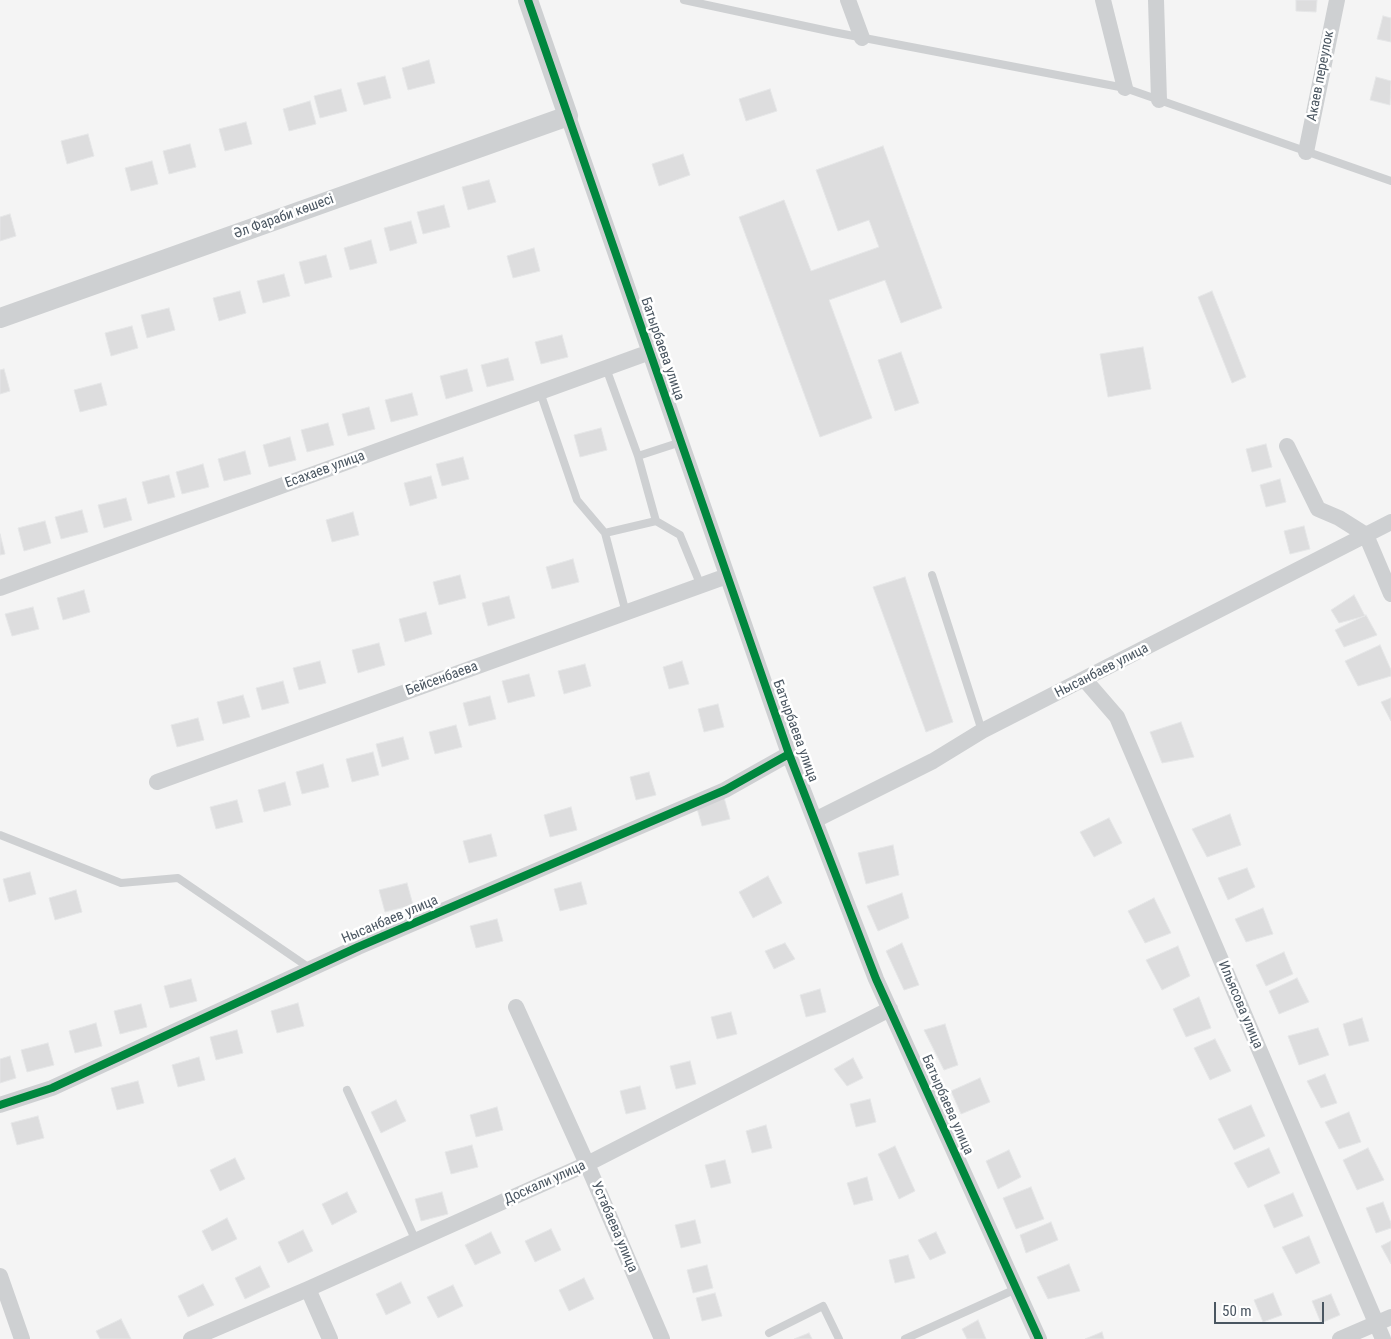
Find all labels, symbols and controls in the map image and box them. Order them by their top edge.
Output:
street label: Акаев переулок [1304,29,1338,123]
street label: Әл Фараби көшесі [232,191,336,243]
street label: Батырбаева улица [637,295,687,403]
street label: Есахаев улица [283,448,367,492]
street label: Нысанбаев улица [1052,640,1152,702]
street label: Бейсенбаева [404,658,480,700]
street label: Батырбаева улица [769,678,821,784]
street label: Нысанбаев улица [339,892,441,948]
street label: Ильясова улица [1214,959,1266,1051]
street label: Батырбаева улица [917,1052,977,1158]
street label: Доскали улица [502,1158,588,1208]
street label: Устабаева улица [587,1179,641,1275]
scale bar [1216,1292,1326,1324]
text: 50 m [1222,1302,1252,1320]

